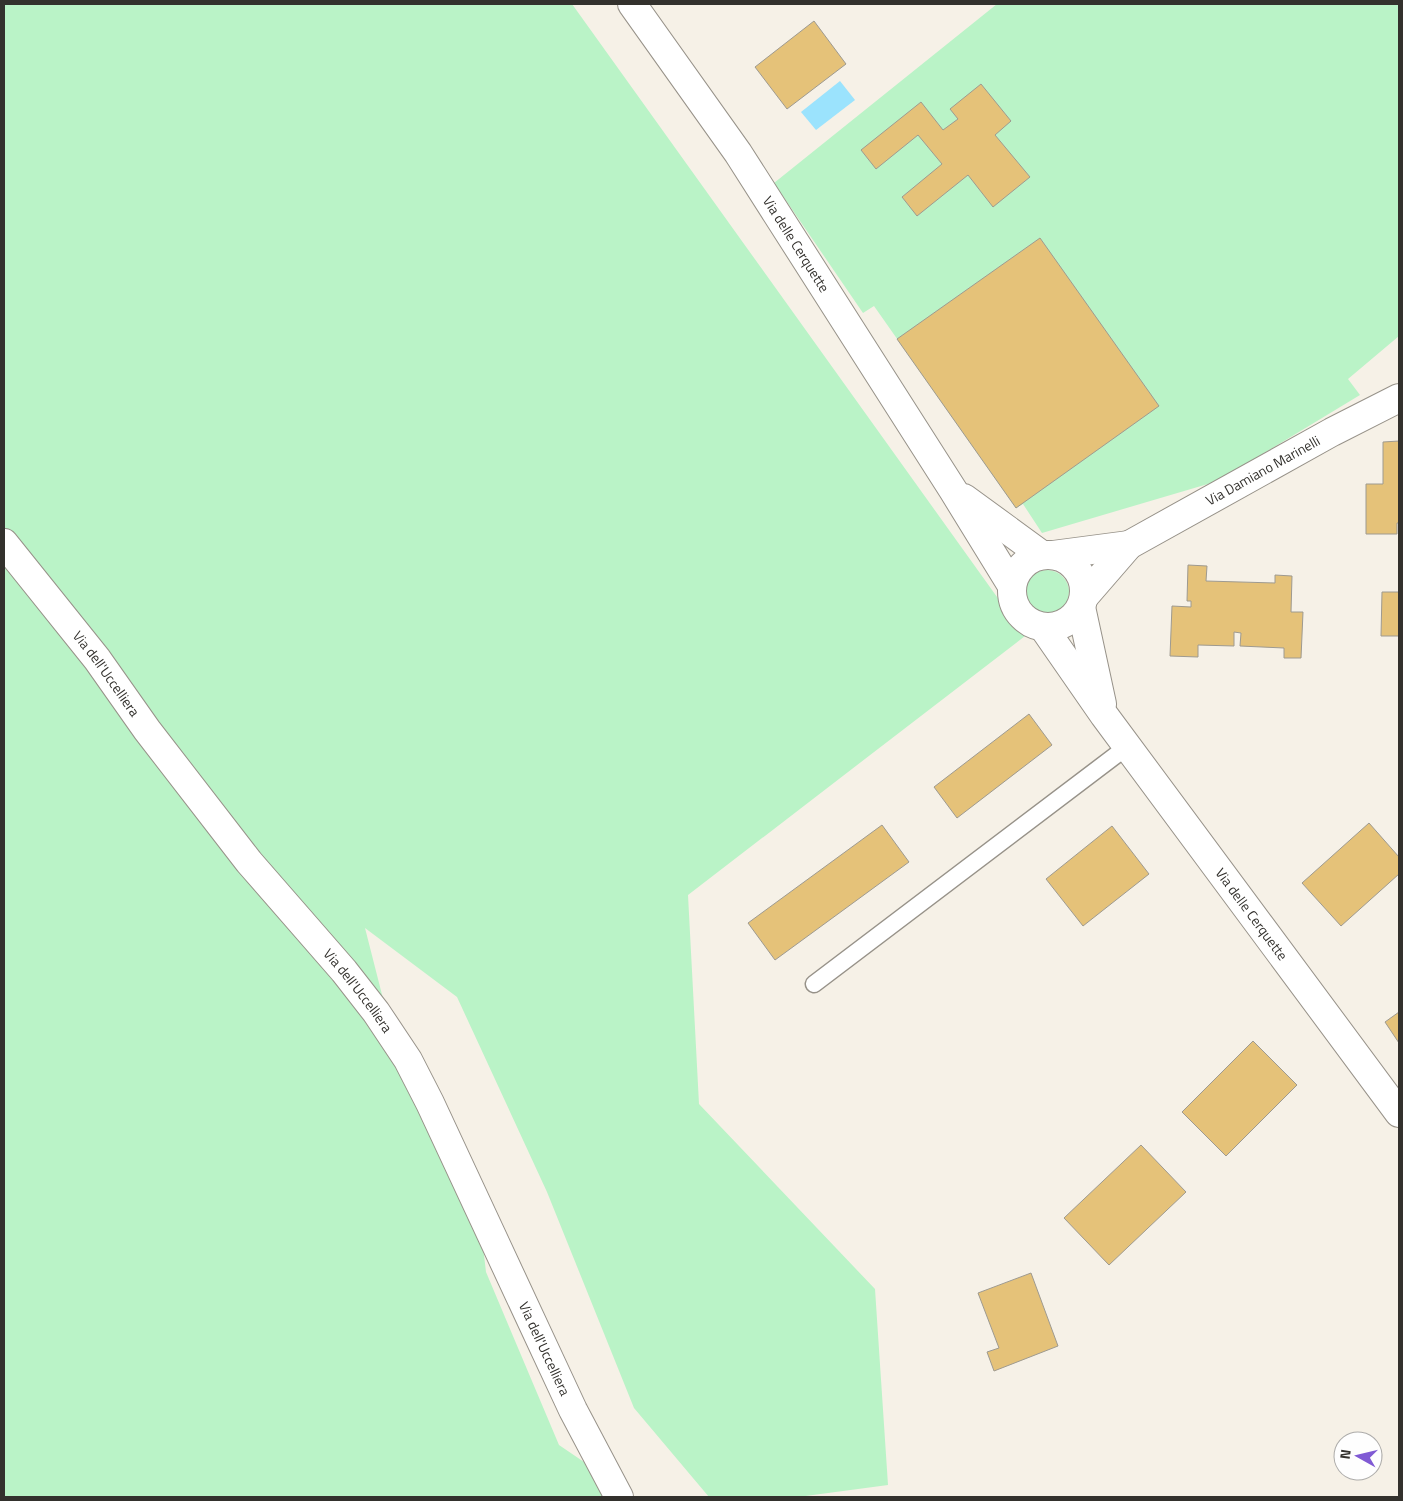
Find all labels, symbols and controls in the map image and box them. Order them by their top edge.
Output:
street label: Via delle Cerquette [758,192,835,296]
street label: Via Damiano Marinelli [1202,430,1324,510]
street label: Via dell'Uccelliera [68,626,145,721]
street label: Via delle Cerquette [1211,863,1293,965]
street label: Via dell'Uccelliera [319,944,398,1037]
street label: Via dell'Uccelliera [514,1298,576,1399]
north arrow [1333,1431,1383,1481]
text: N [1334,1448,1356,1460]

